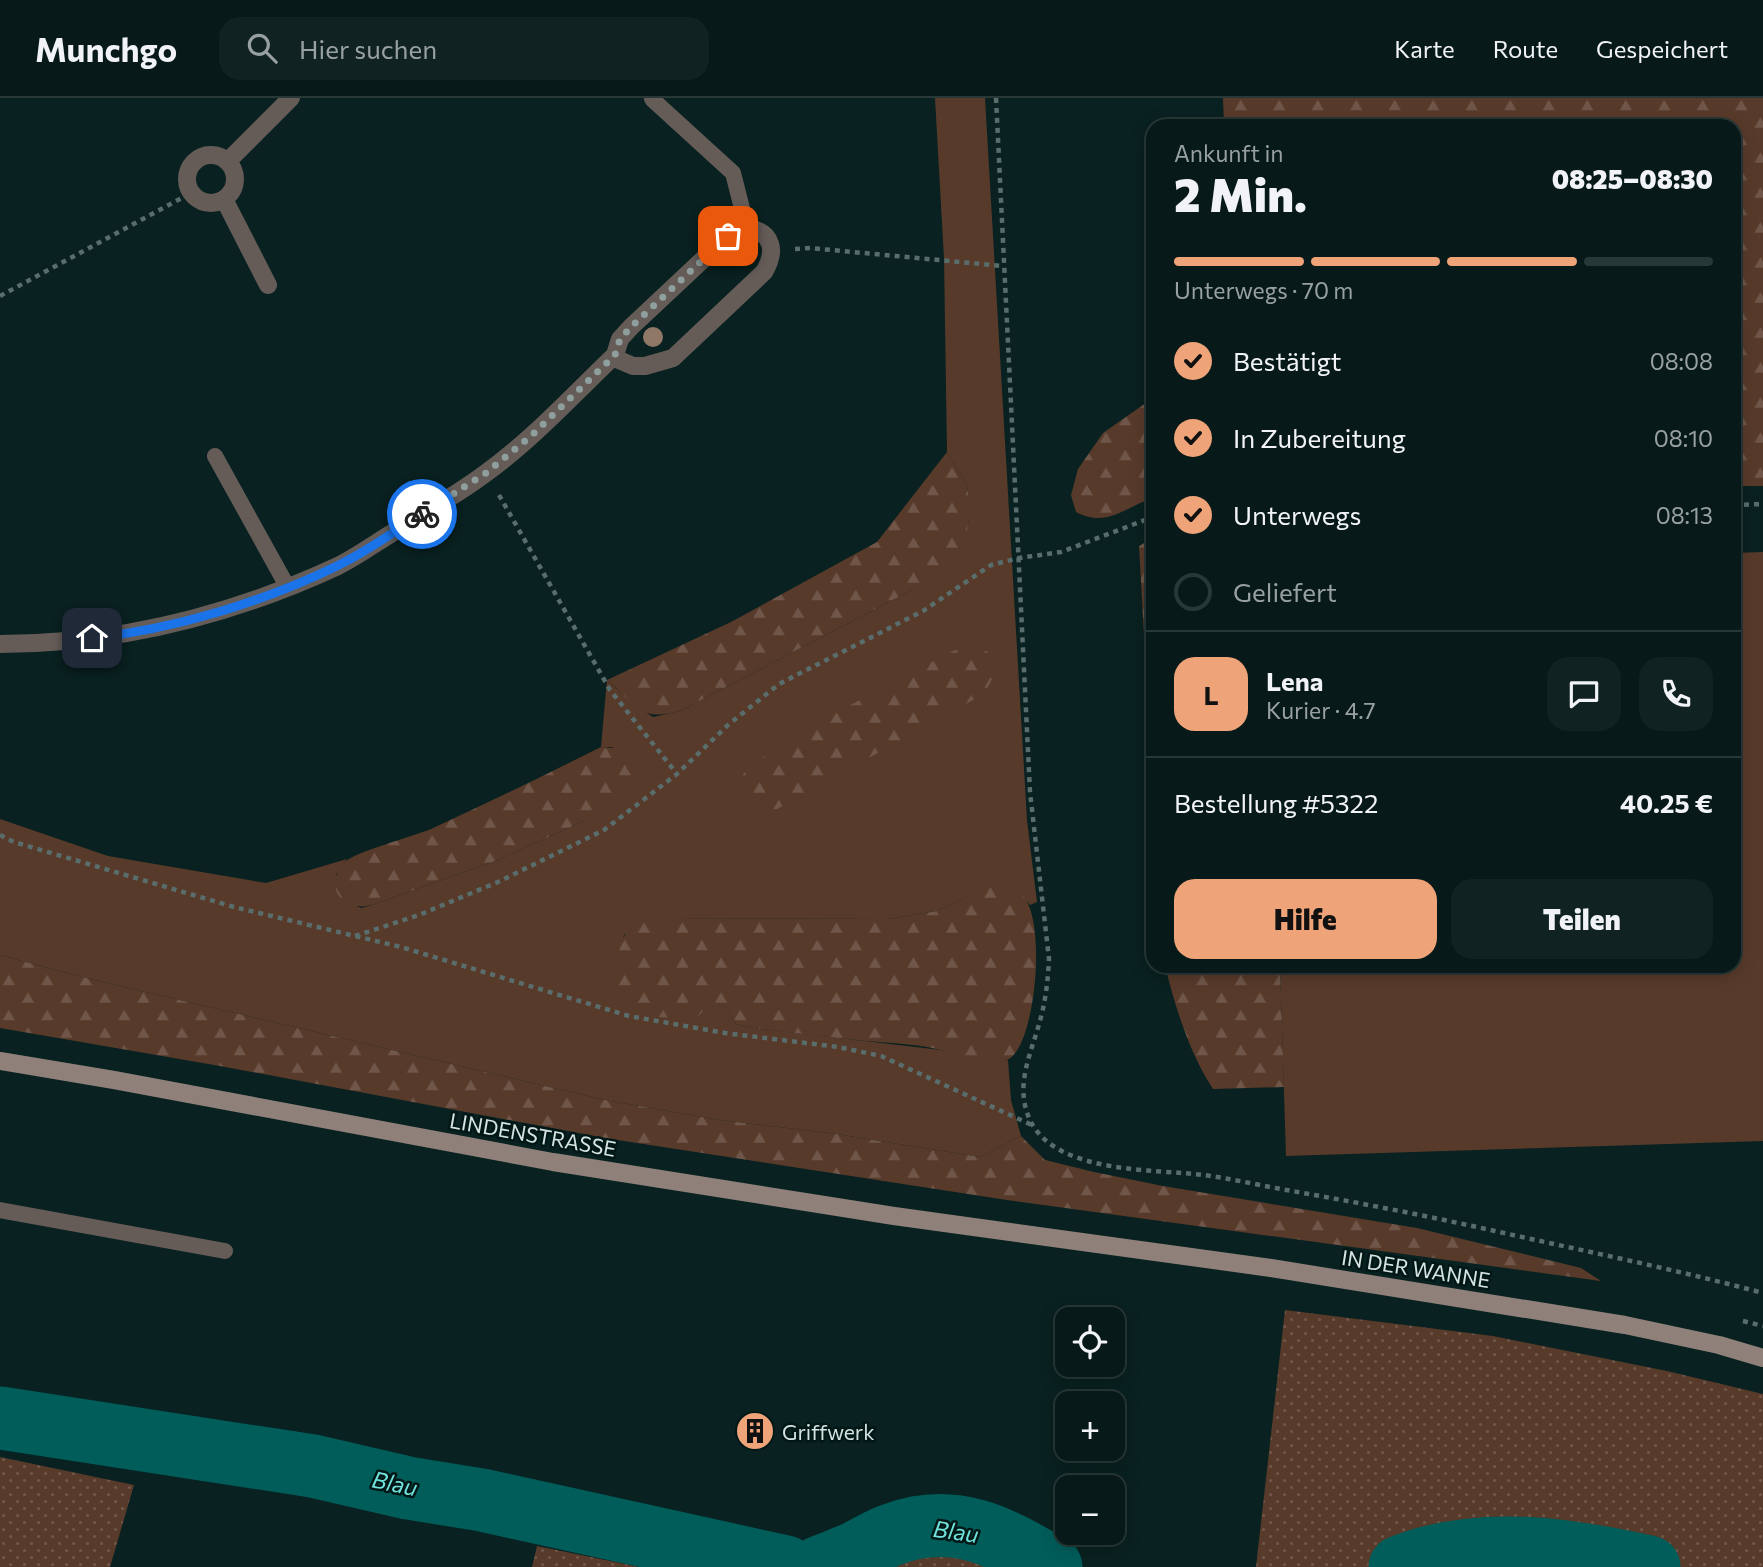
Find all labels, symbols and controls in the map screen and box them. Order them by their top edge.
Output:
search box [219,17,709,80]
text: Munchgo [35,28,177,69]
icon: search [243,29,281,67]
text: Hier suchen [299,33,437,64]
text: Karte [1394,34,1455,63]
text: Route [1493,34,1558,63]
text: Gespeichert [1596,34,1728,63]
text: Ankunft in [1174,139,1284,167]
text: 08:25–08:30 [1552,163,1713,194]
text: 2 Min. [1174,165,1307,221]
pin [698,206,758,266]
icon: bag [709,217,747,255]
text: Unterwegs · 70 m [1174,276,1353,304]
icon: check [1174,342,1212,380]
text: Bestätigt [1233,345,1342,376]
text: 08:08 [1650,347,1713,375]
icon: check [1174,419,1212,457]
text: In Zubereitung [1233,422,1406,453]
text: 08:10 [1654,424,1713,452]
courier [387,479,457,549]
icon: bike [403,495,441,533]
icon: check [1174,496,1212,534]
text: Unterwegs [1233,499,1361,530]
text: 08:13 [1656,501,1713,529]
text: Geliefert [1233,576,1337,607]
pin [62,608,122,668]
icon: home [73,619,111,657]
button: chat [1547,657,1621,731]
button: phone [1639,657,1713,731]
text: Lena [1266,665,1324,696]
text: L [1203,679,1219,710]
text: Kurier · 4.7 [1266,696,1376,724]
text: Bestellung #5322 [1174,787,1378,818]
text: 40.25 € [1620,787,1713,818]
button: Hilfe [1174,879,1437,959]
button: Teilen [1451,879,1713,959]
street label: LINDENSTRASSE [448,1107,618,1161]
street label: IN DER WANNE [1340,1244,1492,1292]
map controls [1055,1307,1125,1545]
button: locate [1055,1307,1125,1377]
button: + [1055,1391,1125,1461]
building icon: Griffwerk [734,1410,776,1452]
place label: Griffwerk [782,1419,875,1444]
water label: Blau [370,1465,420,1501]
button: − [1055,1475,1125,1545]
water label: Blau [931,1514,981,1548]

